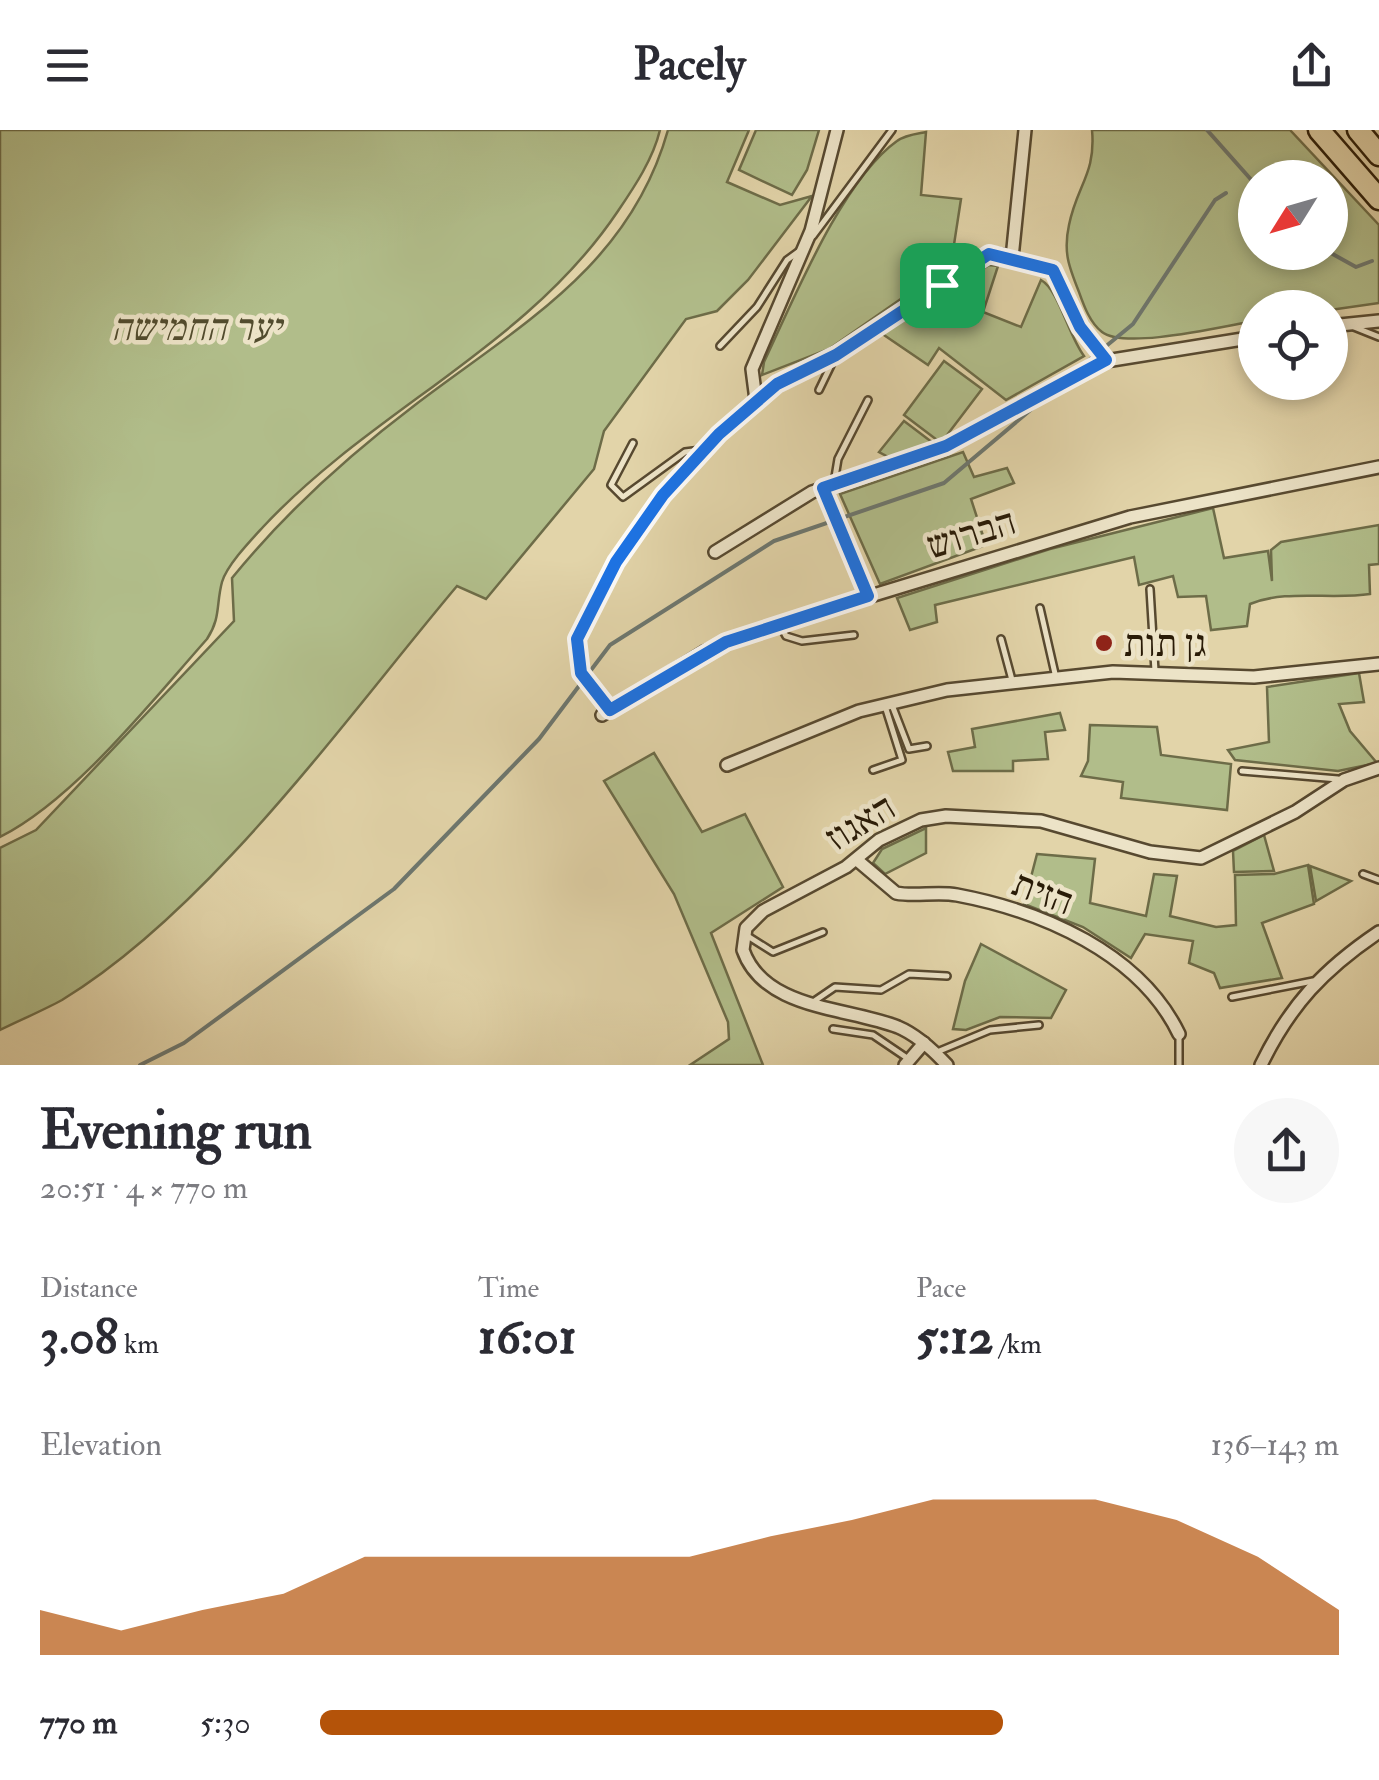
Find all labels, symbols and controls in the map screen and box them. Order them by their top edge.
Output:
text: Pacely [634,37,745,93]
icon: menu [40,38,95,93]
icon: share [1284,38,1339,93]
north arrow [1238,160,1348,270]
map controls [1238,160,1348,400]
pin [900,243,985,328]
icon: arrive [915,258,970,313]
button: locate [1238,290,1348,400]
park label: יער החמישה [111,304,284,352]
street label: הברוש [921,498,1021,570]
place label: גן תות [1124,620,1207,668]
marker: גן תות [1093,632,1115,654]
street label: האגוז [817,783,904,862]
street label: הזית [1005,860,1080,926]
text: Evening run [40,1096,312,1165]
button: share [1234,1098,1339,1203]
text: 20:51 · 4 × 770 m [40,1168,248,1208]
text: Distance [40,1271,138,1306]
text: Time [478,1271,539,1306]
text: Pace [916,1271,966,1306]
text: 3.08 [40,1306,118,1369]
text: 16:01 [478,1306,576,1369]
text: 5:12 [916,1306,994,1369]
text: km [118,1327,159,1362]
text: /km [994,1327,1042,1362]
text: Elevation [40,1425,162,1465]
text: 136–143 m [1210,1425,1339,1465]
text: 770 m [40,1703,117,1743]
text: 5:30 [200,1703,251,1743]

